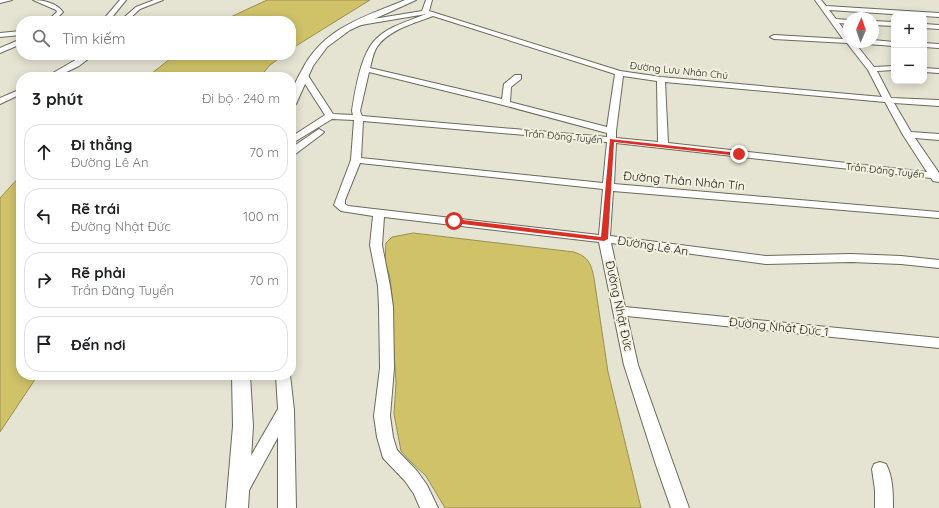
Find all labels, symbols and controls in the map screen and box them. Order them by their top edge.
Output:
north arrow [843,12,879,48]
map controls [891,12,927,84]
button: + [891,12,927,48]
search box [16,16,296,60]
icon: search [30,27,52,49]
text: Tìm kiếm [62,29,125,48]
button: − [891,48,927,84]
street label: Đường Lưu Nhân Chú [629,59,729,82]
text: 3 phút [32,88,83,109]
text: Đi bộ · 240 m [202,90,280,106]
street label: Trần Đăng Tuyển [523,127,603,146]
text: Đi thẳng [71,135,132,154]
icon: ahead [33,141,55,163]
text: 70 m [249,144,279,160]
route end [730,145,748,163]
text: Đường Lê An [71,154,149,170]
street label: Trần Đăng Tuyển [845,160,925,181]
street label: Đường Thân Nhân Tín [623,168,745,193]
text: Rẽ trái [71,199,120,218]
icon: left [33,205,55,227]
text: 100 m [243,208,279,224]
route start [445,212,463,230]
text: Đường Nhật Đức [71,218,171,234]
street label: Đường Lê An [617,233,690,259]
street label: Đường Nhật Đức [603,259,636,353]
text: Rẽ phải [71,263,125,282]
icon: right [33,269,55,291]
text: 70 m [249,272,279,288]
text: Trần Đăng Tuyển [71,282,174,298]
street label: Đường Nhật Đức 1 [729,314,830,339]
icon: arrive [33,333,55,355]
text: Đến nơi [71,335,126,354]

